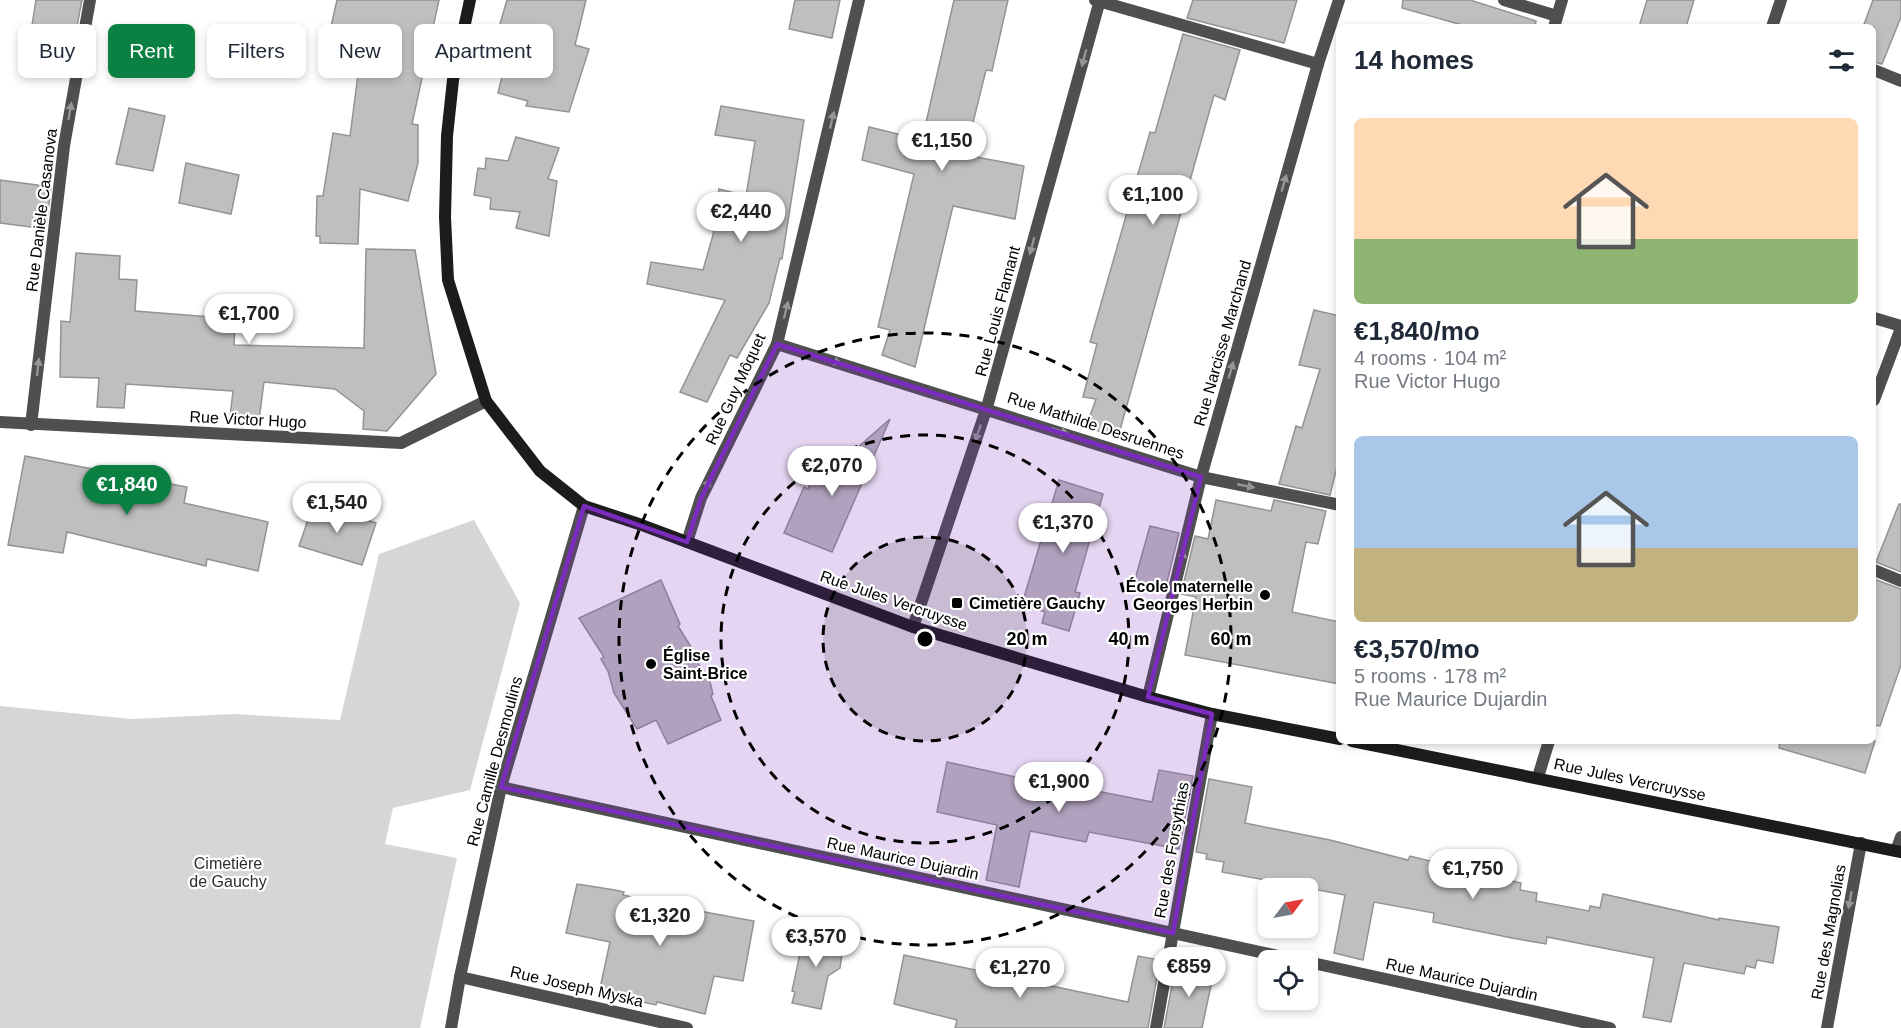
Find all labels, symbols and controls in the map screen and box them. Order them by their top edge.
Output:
chip: Buy [18,24,96,78]
chip: Rent [108,24,195,78]
chip: Filters [207,24,306,78]
chip: New [318,24,402,78]
chip: Apartment [414,24,553,78]
icon: filters [1825,44,1858,77]
text: 14 homes [1354,45,1474,75]
one-way arrow [1078,49,1088,67]
one-way arrow [66,101,75,120]
one-way arrow [827,111,837,130]
pin: €1,150 [893,121,991,172]
street label: Rue Danièle Casanova [23,127,60,293]
text: €1,150 [911,129,973,151]
icon: home [1552,157,1660,265]
one-way arrow [1280,174,1289,192]
pin: €1,100 [1104,175,1202,226]
text: €1,100 [1122,183,1184,205]
pin: €2,440 [692,192,790,243]
text: €2,440 [710,200,772,222]
one-way arrow [1026,236,1036,255]
street label: Rue Louis Flamant [972,244,1023,378]
street label: Rue Narcisse Marchand [1191,258,1254,428]
pin: €1,700 [200,294,298,345]
one-way arrow [781,301,791,319]
text: €1,700 [218,302,280,324]
text: €1,840/mo [1354,316,1480,346]
street label: Rue Guy Môquet [702,330,769,448]
text: 4 rooms · 104 m² [1354,347,1506,369]
one-way arrow [33,357,42,376]
one-way arrow [824,357,842,366]
one-way arrow [1227,361,1236,379]
text: Rue Victor Hugo [1354,370,1500,392]
street label: Rue Mathilde Desruennes [1005,389,1186,462]
street label: Rue Victor Hugo [189,408,307,431]
one-way arrow [973,424,983,442]
one-way arrow [1051,427,1069,436]
pin: €2,070 [783,446,881,497]
text: €2,070 [801,454,863,476]
pin: €1,840 [78,465,176,516]
text: €1,840 [96,473,158,495]
icon: home [1552,475,1660,583]
one-way arrow [702,479,711,496]
one-way arrow [1237,482,1256,491]
pin: €1,540 [288,483,386,534]
text: €1,540 [306,491,368,513]
pin: €1,370 [1014,503,1112,554]
text: €1,370 [1032,511,1094,533]
one-way arrow [1177,550,1187,568]
street label: Rue Jules Vercruysse [818,567,970,634]
place label: École maternelle Georges Herbin [1126,577,1253,613]
marker: École maternelle Georges Herbin [1258,588,1272,602]
place label: Cimetière Gauchy [969,595,1105,612]
marker: Cimetière Gauchy [950,596,964,610]
centre of rings [915,629,935,649]
text: 20 m [1006,629,1048,649]
text: 40 m [1108,629,1150,649]
text: 60 m [1210,629,1252,649]
text: €3,570/mo [1354,634,1480,664]
place label: Église Saint-Brice [663,646,748,682]
marker: Église Saint-Brice [644,657,658,671]
text: 5 rooms · 178 m² [1354,665,1506,687]
street label: Rue Camille Desmoulins [464,674,525,848]
text: Rue Maurice Dujardin [1354,688,1547,710]
street label: Rue Jules Vercruysse [1552,755,1707,804]
pin: €1,900 [1010,762,1108,813]
text: €1,900 [1028,770,1090,792]
street label: Rue des Forsythias [1151,781,1192,919]
street label: Rue Maurice Dujardin [825,834,980,883]
pin: €1,750 [1424,849,1522,900]
park label: Cimetière de Gauchy [189,855,267,890]
text: €1,750 [1442,857,1504,879]
street label: Rue des Magnolias [1808,863,1849,1001]
north arrow [1258,878,1318,938]
map controls [1258,878,1318,1010]
one-way arrow [1845,891,1854,910]
pin: €1,320 [611,896,709,947]
text: €1,320 [629,904,691,926]
pin: €3,570 [767,917,865,968]
text: €3,570 [785,925,847,947]
pin: €859 [1153,947,1225,998]
pin: €1,270 [971,948,1069,999]
button: locate [1258,950,1318,1010]
text: €859 [1167,955,1211,977]
street label: Rue Maurice Dujardin [1384,955,1539,1004]
text: €1,270 [989,956,1051,978]
street label: Rue Joseph Myska [509,963,645,1010]

